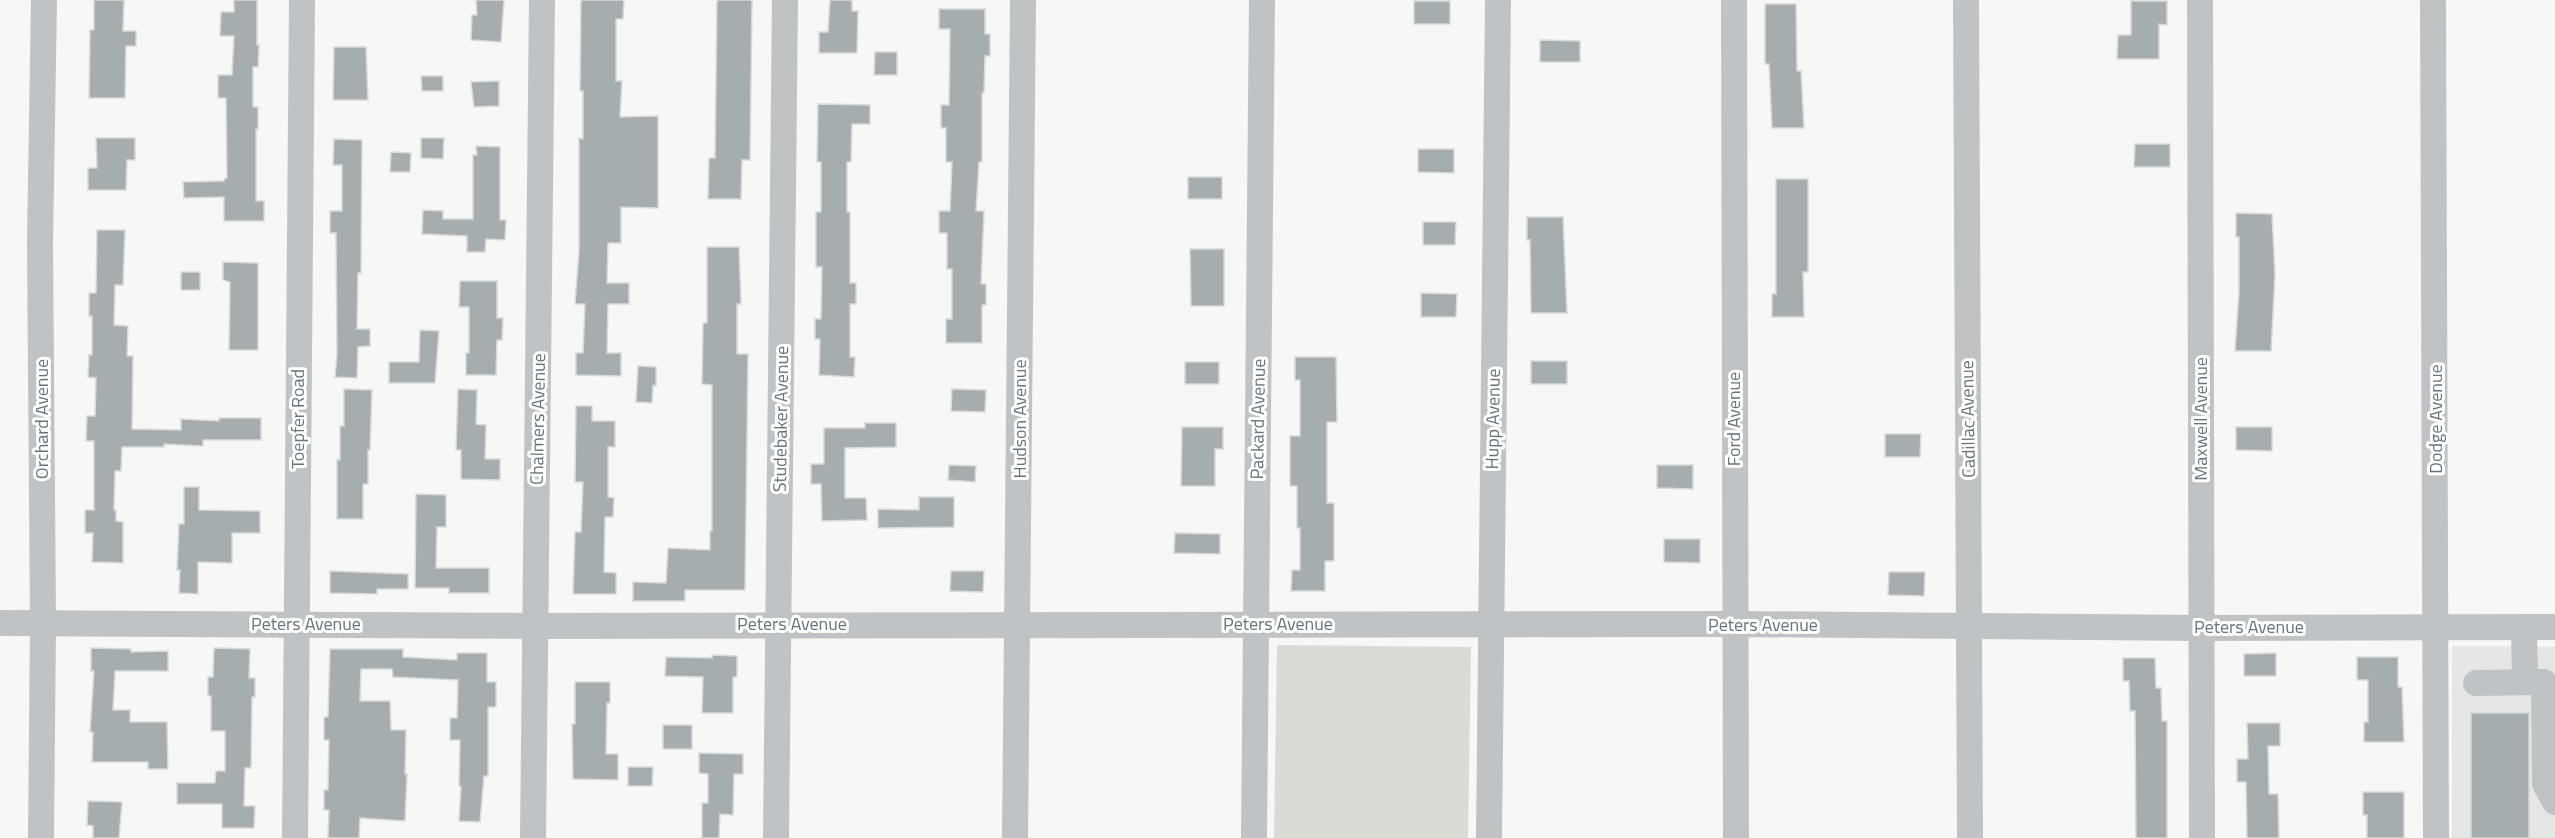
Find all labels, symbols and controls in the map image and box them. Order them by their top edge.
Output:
street label: Studebaker Avenue [766,345,795,492]
street label: Chalmers Avenue [523,353,552,485]
street label: Maxwell Avenue [2187,357,2214,481]
street label: Packard Avenue [1243,358,1272,480]
street label: Orchard Avenue [28,359,55,479]
street label: Hudson Avenue [1006,359,1033,479]
street label: Cadillac Avenue [1953,360,1982,478]
street label: Dodge Avenue [2422,364,2449,474]
street label: Hupp Avenue [1478,368,1507,470]
street label: Toepfer Road [284,369,311,469]
street label: Ford Avenue [1720,372,1747,466]
street label: Peters Avenue [251,610,361,637]
street label: Peters Avenue [737,610,847,637]
street label: Peters Avenue [1223,610,1333,637]
street label: Peters Avenue [1708,611,1818,638]
street label: Peters Avenue [2194,613,2304,640]

